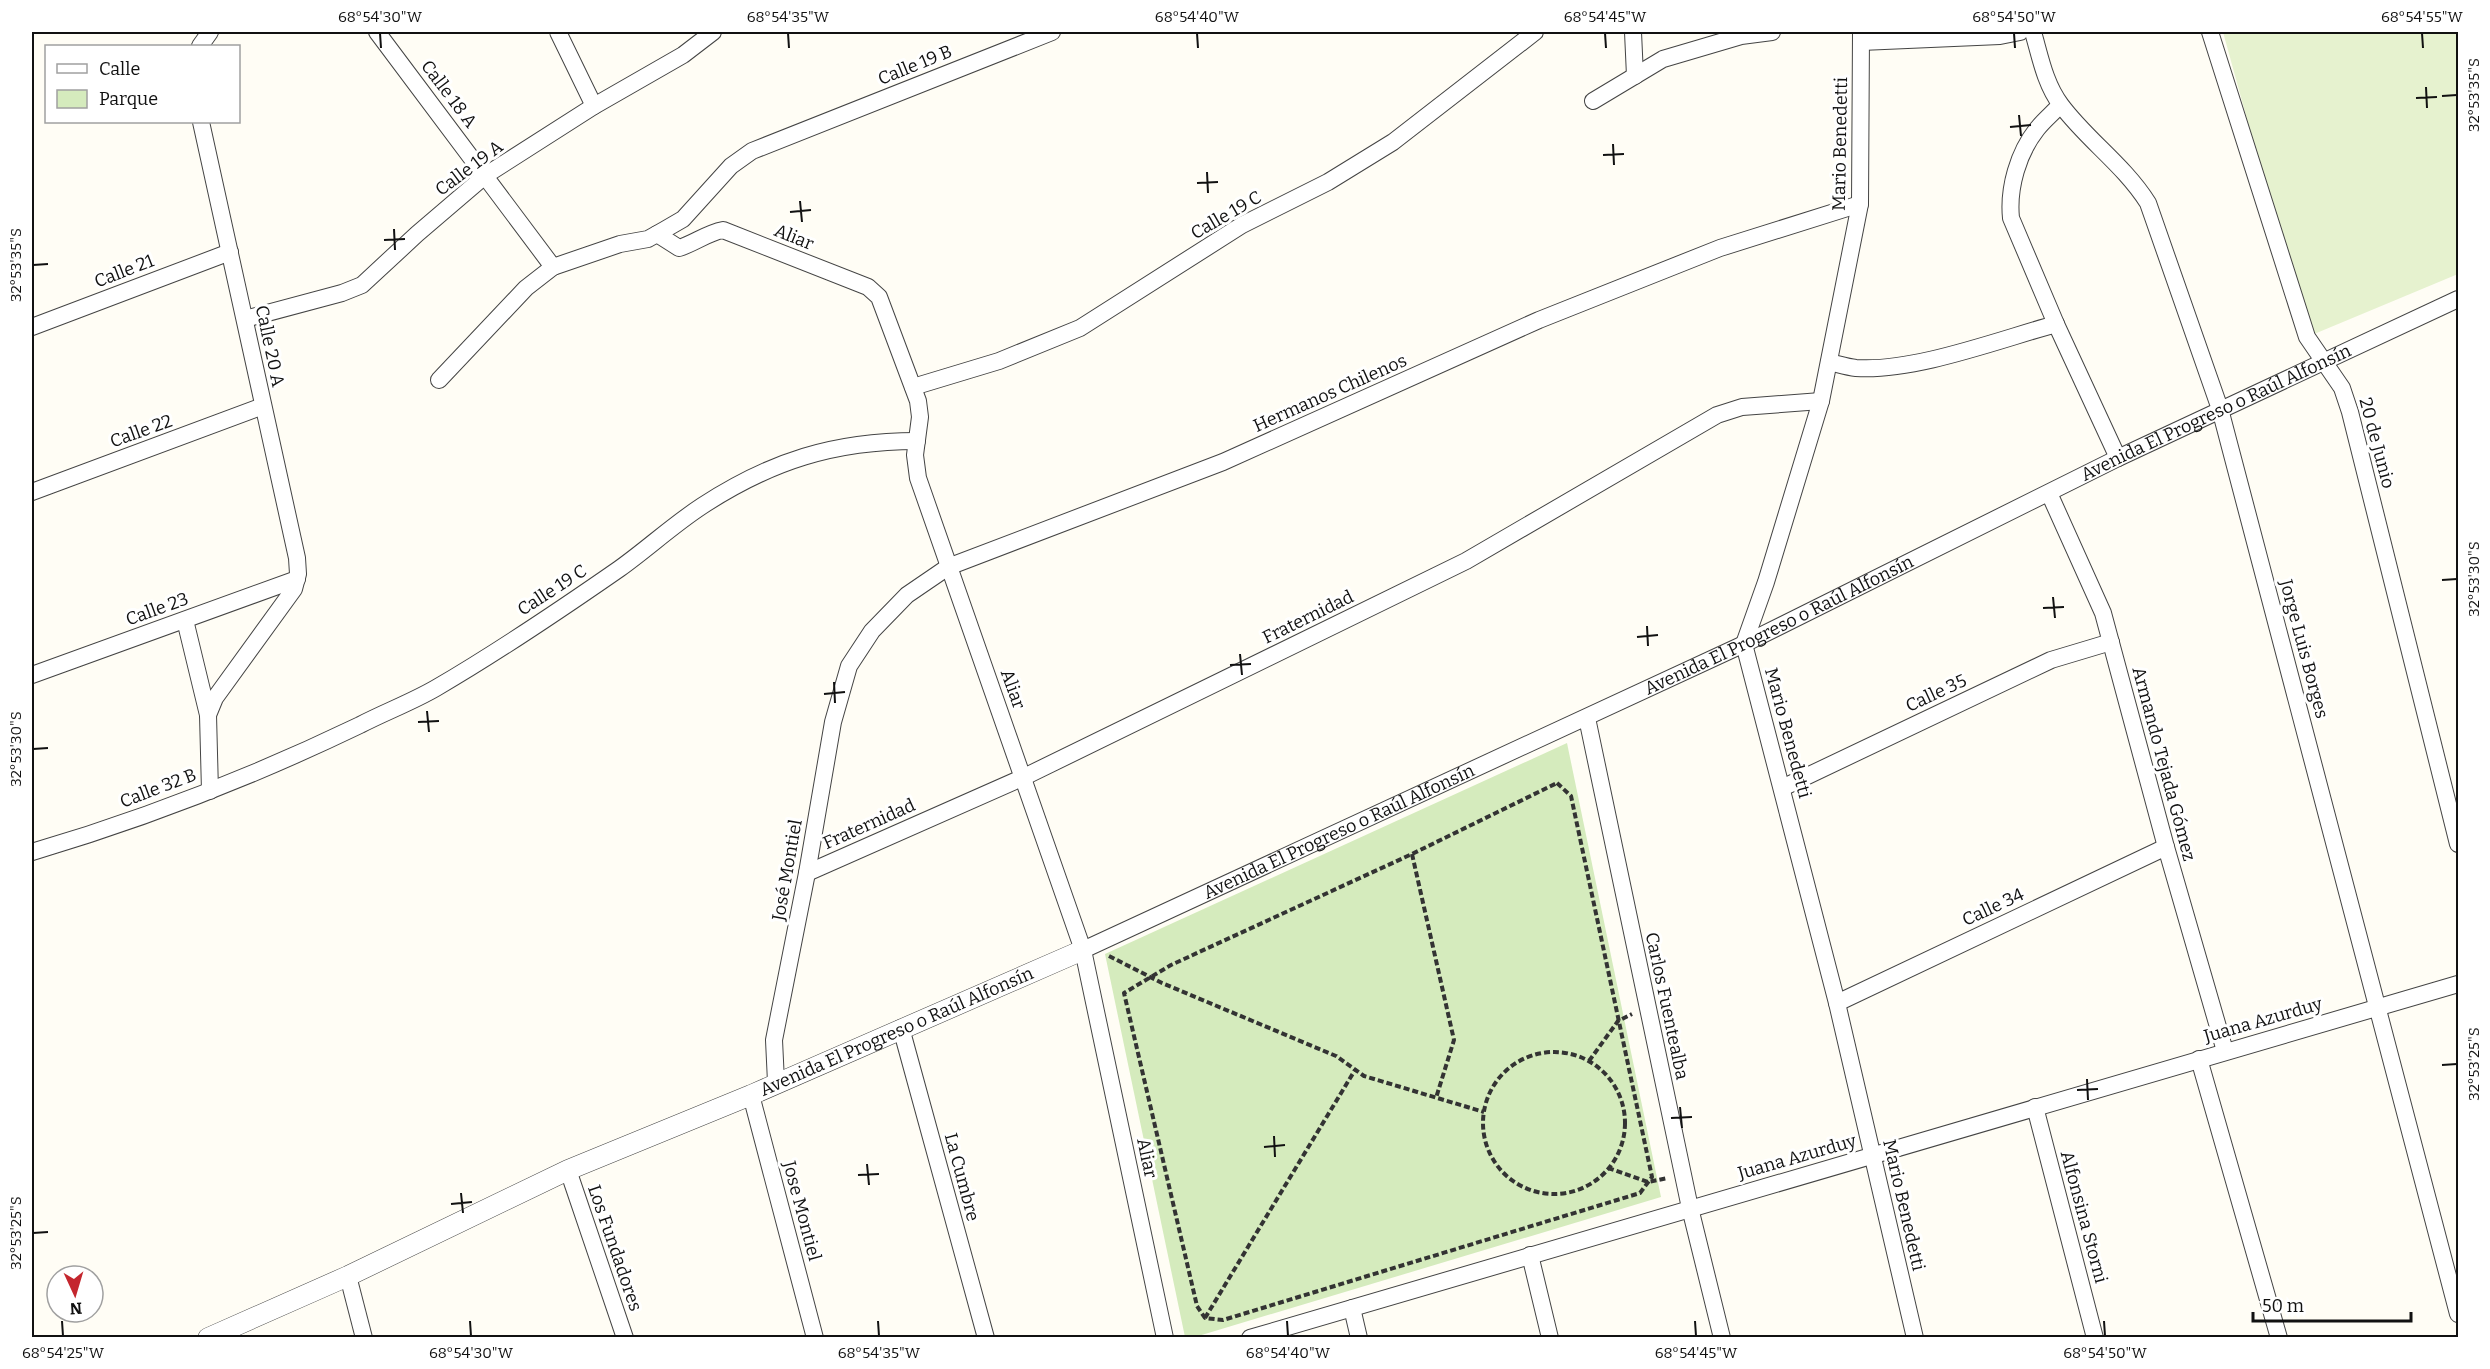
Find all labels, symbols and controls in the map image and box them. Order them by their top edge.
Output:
text: 68°54'30"W [338,8,423,26]
text: 68°54'35"W [747,8,830,26]
text: 68°54'40"W [1155,8,1240,26]
text: 68°54'45"W [1564,8,1647,26]
text: 68°54'50"W [1972,8,2056,26]
text: 68°54'55"W [2381,8,2464,26]
street label: Calle 19 B [875,40,955,90]
legend [45,45,240,123]
street label: Calle 18 A [416,56,482,133]
text: Calle [99,58,140,80]
text: 32°53'35"S [2465,58,2483,132]
street label: Mario Benedetti [1828,77,1852,211]
text: Parque [99,88,158,110]
street label: Calle 19 A [431,135,507,201]
street label: Calle 19 C [1187,186,1265,244]
street label: Aliar [771,219,817,255]
text: 32°53'35"S [7,228,25,302]
street label: Calle 21 [91,249,158,292]
street label: Calle 20 A [251,303,289,389]
street label: Avenida El Progreso o Raúl Alfonsín [2077,339,2355,486]
street label: Hermanos Chilenos [1250,349,1410,437]
street label: 20 de Junio [2354,395,2400,491]
street label: Calle 22 [107,410,175,452]
text: 32°53'30"S [2465,541,2483,617]
street label: Avenida El Progreso o Raúl Alfonsín [1641,550,1917,700]
street label: Calle 19 C [513,560,591,620]
street label: Jorge Luis Borges [2275,576,2333,721]
street label: Fraternidad [1259,585,1357,649]
street label: Calle 23 [123,588,191,630]
street label: Armando Tejada Gómez [2127,664,2201,864]
street label: Mario Benedetti [1760,665,1816,801]
street label: Aliar [996,666,1030,712]
street label: Calle 35 [1902,669,1970,717]
text: 32°53'30"S [7,711,25,787]
street label: Avenida El Progreso o Raúl Alfonsín [1200,759,1478,904]
street label: Calle 32 B [117,763,199,813]
street label: Fraternidad [819,794,919,854]
street label: José Montiel [767,818,807,923]
street label: Calle 34 [1959,883,2028,931]
street label: Carlos Fuentealba [1641,930,1693,1082]
street label: Avenida El Progreso o Raúl Alfonsín [757,962,1037,1101]
street label: Juana Azurduy [2200,992,2325,1048]
text: 32°53'25"S [2465,1027,2483,1101]
street label: Juana Azurduy [1734,1129,1859,1185]
street label: La Cumbre [940,1130,984,1224]
street label: Aliar [1132,1136,1162,1180]
street label: Mario Benedetti [1878,1137,1930,1273]
street label: Alfonsina Storni [2056,1148,2112,1286]
street label: Jose Montiel [778,1158,826,1263]
street label: Los Fundadores [583,1182,647,1314]
text: 32°53'25"S [7,1196,25,1270]
north arrow [45,1264,105,1324]
scale bar [2253,1285,2410,1323]
text: 50 m [2262,1295,2304,1317]
text: N [69,1299,83,1318]
text: 68°54'25"W [22,1344,105,1362]
text: 68°54'30"W [429,1344,514,1362]
text: 68°54'35"W [838,1344,921,1362]
text: 68°54'40"W [1246,1344,1331,1362]
text: 68°54'45"W [1655,1344,1738,1362]
text: 68°54'50"W [2063,1344,2147,1362]

